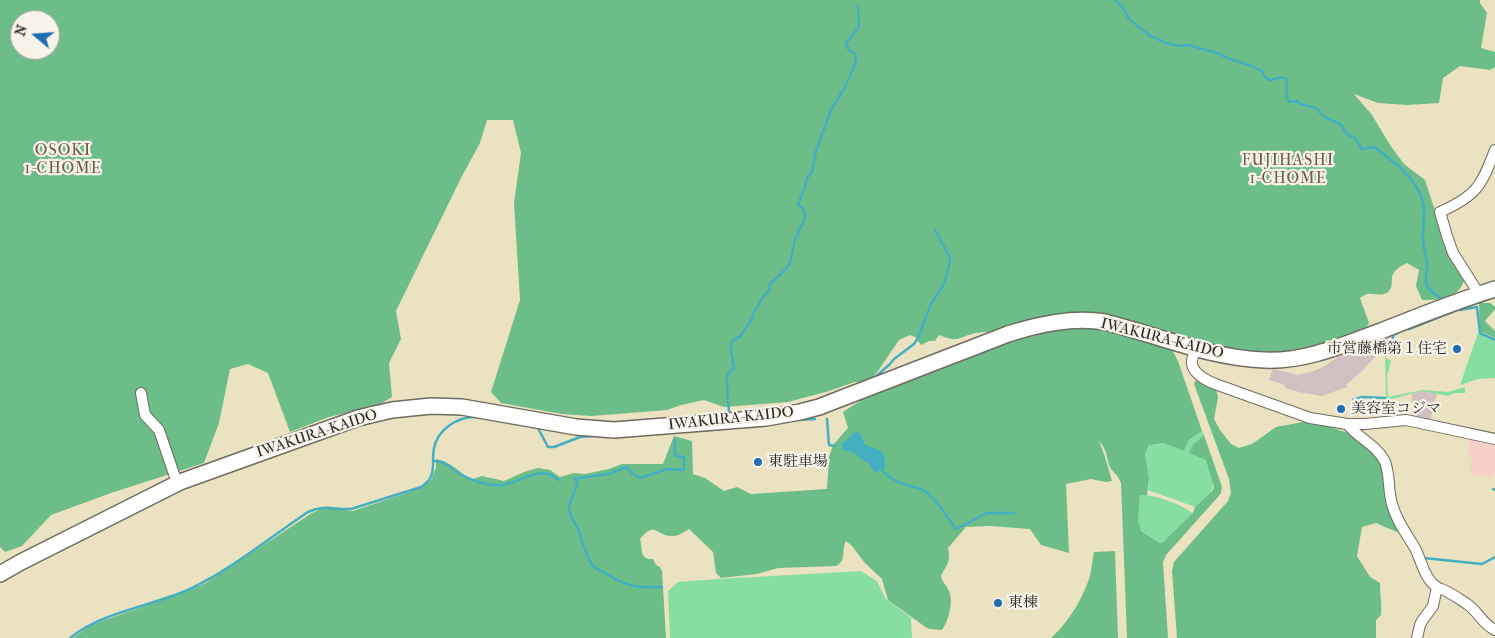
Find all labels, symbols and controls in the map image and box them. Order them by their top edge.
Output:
north arrow [10,10,60,60]
text: N [11,23,31,38]
district label: OSOKI 1-CHOME [24,141,102,179]
district label: FUJIHASHI 1-CHOME [1241,151,1335,189]
street label: IWAKURA-KAIDO [1099,315,1225,363]
place label: 市営藤橋第１住宅 [1327,340,1447,358]
marker: 市営藤橋第１住宅 [1451,343,1463,355]
place label: 美容室コジマ [1351,400,1441,418]
street label: IWAKURA-KAIDO [667,403,795,435]
marker: 美容室コジマ [1335,403,1347,415]
street label: IWAKURA-KAIDO [254,406,380,462]
place label: 東駐車場 [768,453,828,471]
marker: 東駐車場 [752,456,764,468]
place label: 東棟 [1008,594,1038,612]
marker: 東棟 [992,597,1004,609]

